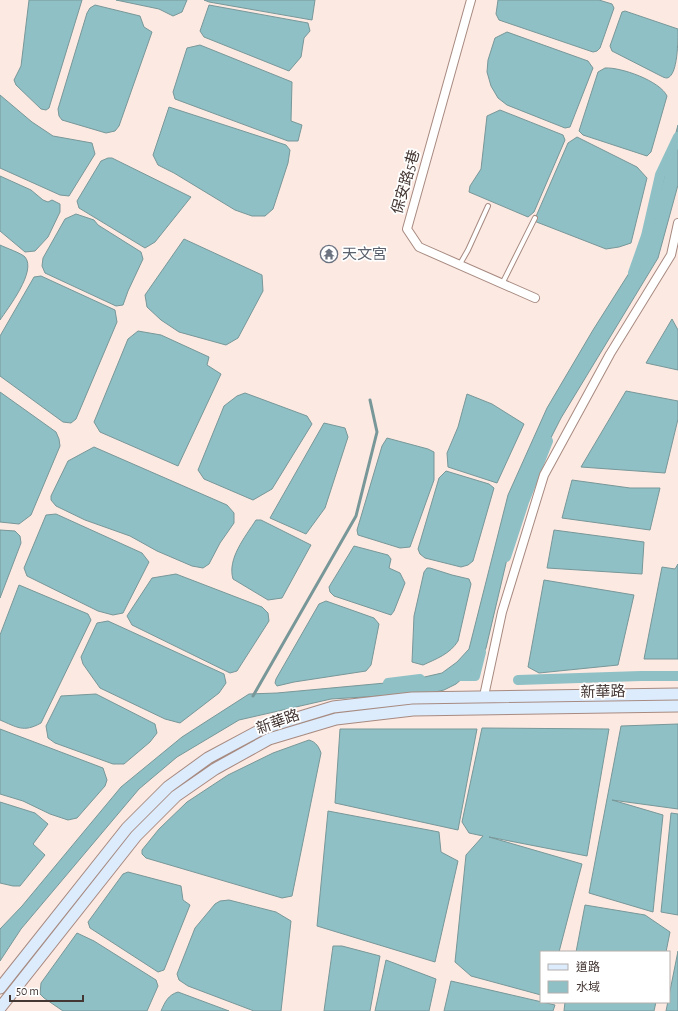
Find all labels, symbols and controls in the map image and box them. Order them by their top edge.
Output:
street label: 保安路5巷 [389,148,422,216]
temple icon: 天文宮 [319,244,339,264]
place label: 天文宮 [342,246,387,262]
street label: 新華路 [580,683,626,700]
street label: 新華路 [254,706,302,737]
legend [540,951,670,1003]
text: 道路 [576,960,600,973]
scale bar [10,977,83,1003]
text: 水域 [576,981,600,993]
text: 50 m [16,985,39,997]

